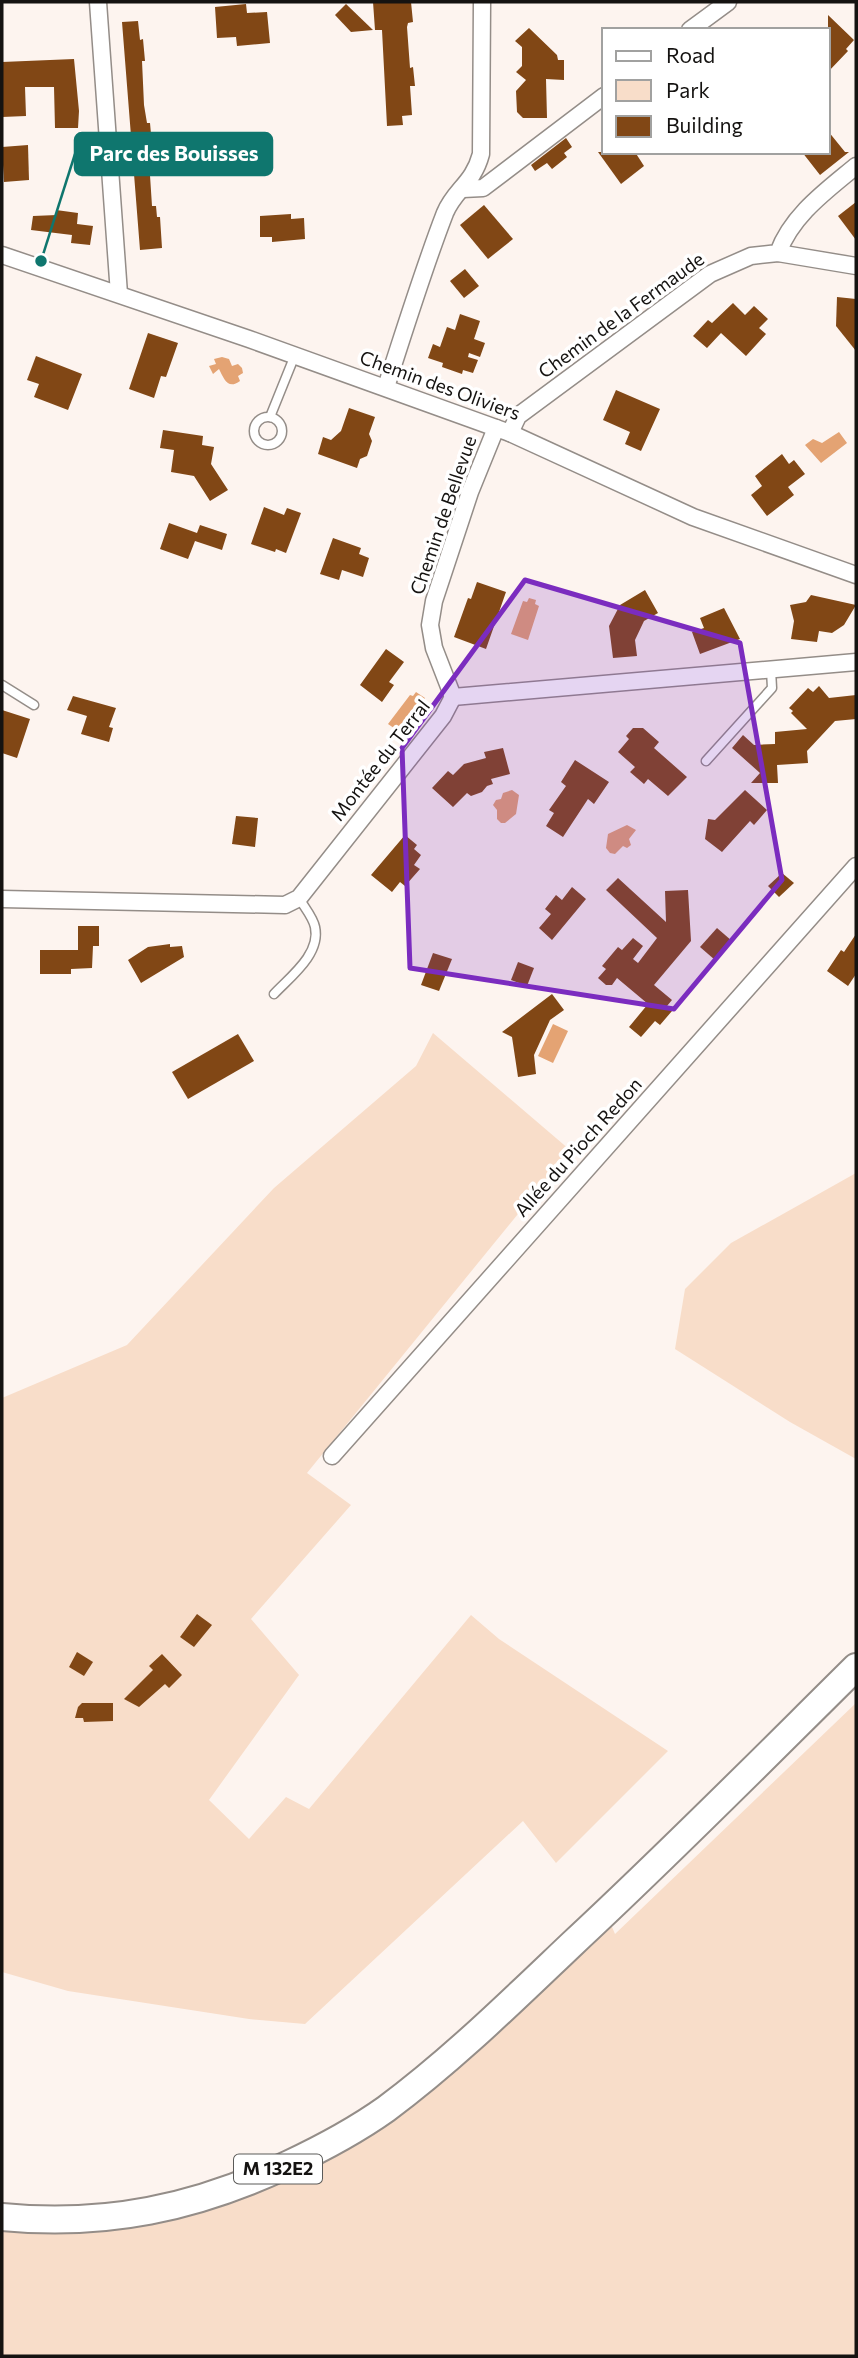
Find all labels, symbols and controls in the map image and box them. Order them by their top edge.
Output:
legend [602,28,830,154]
text: Road [666,42,715,67]
text: Park [666,77,710,102]
text: Building [666,112,743,137]
callout: Parc des Bouisses [75,133,272,175]
text: Parc des Bouisses [89,140,259,165]
street label: Chemin de la Fermaude [533,247,708,382]
street label: Chemin des Oliviers [357,345,524,424]
street label: Chemin de Bellevue [405,432,481,597]
street label: Montée du Terral [325,695,434,825]
street label: Allée du Pioch Redon [509,1072,646,1221]
road number: M 132E2 [234,2154,322,2183]

